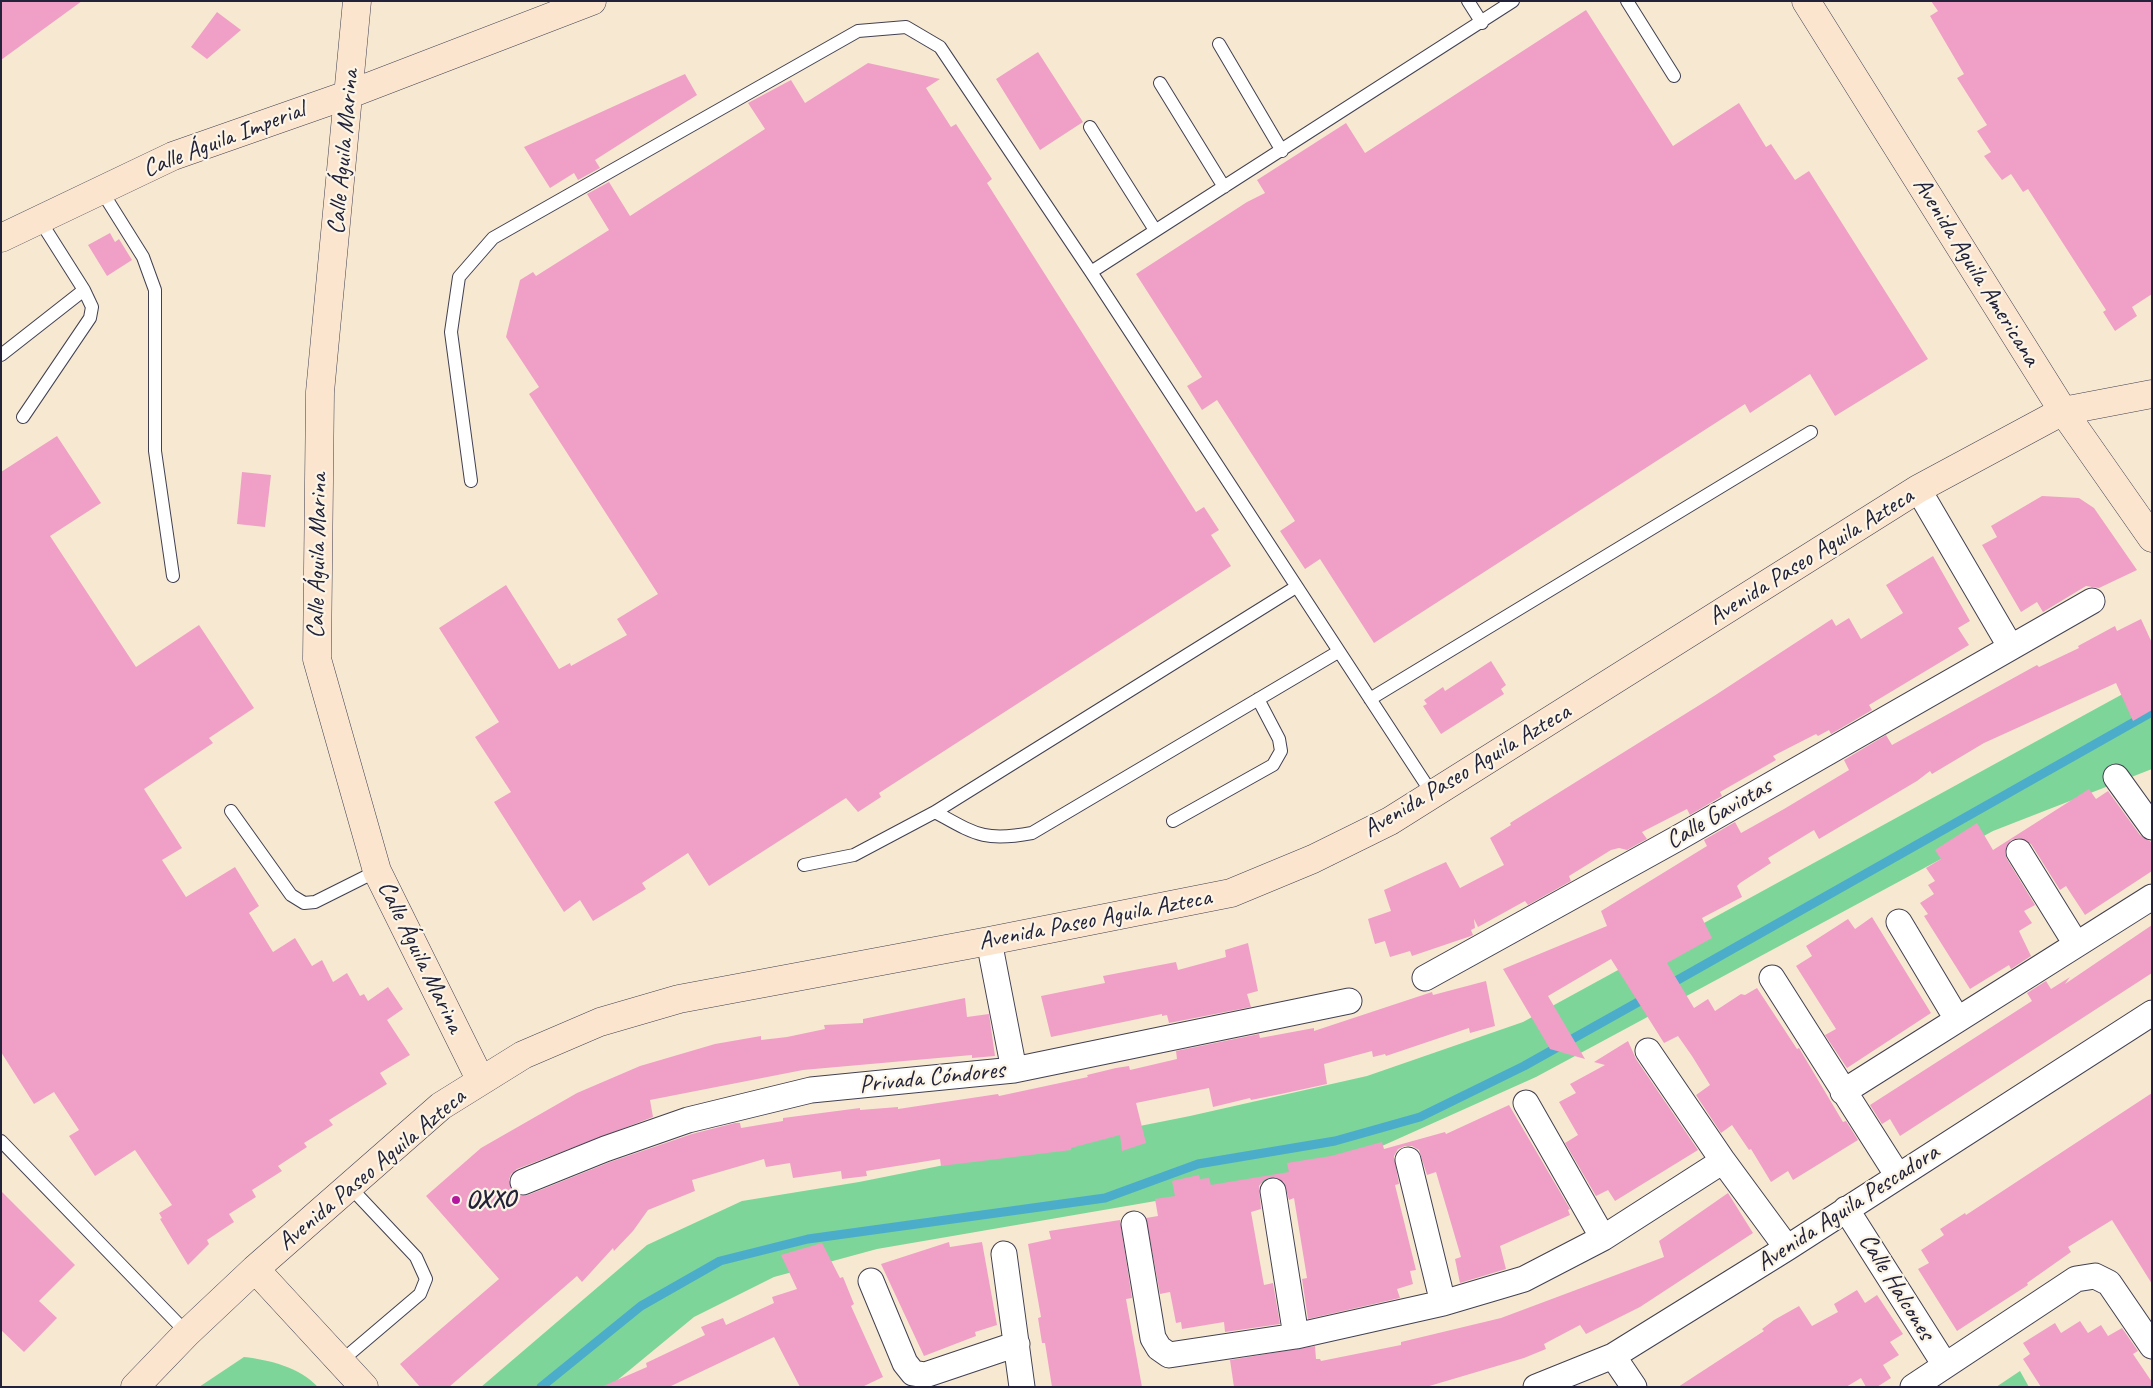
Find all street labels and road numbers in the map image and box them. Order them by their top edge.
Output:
street label: Calle Águila Marina [322,68,366,236]
street label: Calle Águila Imperial [139,95,309,185]
street label: Avenida Aguila Americana [1906,172,2046,372]
street label: Calle Águila Marina [302,473,334,639]
street label: Avenida Paseo Aguila Azteca [1703,482,1919,632]
street label: Avenida Paseo Aguila Azteca [1358,697,1576,845]
street label: Calle Gaviotas [1661,772,1777,856]
street label: Calle Águila Marina [370,876,470,1038]
street label: Avenida Paseo Aguila Azteca [976,883,1214,957]
street label: Privada Cóndores [858,1055,1006,1101]
street label: Avenida Paseo Aguila Azteca [272,1083,472,1257]
street label: Avenida Aguila Pescadora [1751,1138,1945,1278]
street label: Calle Halcones [1851,1228,1941,1346]

